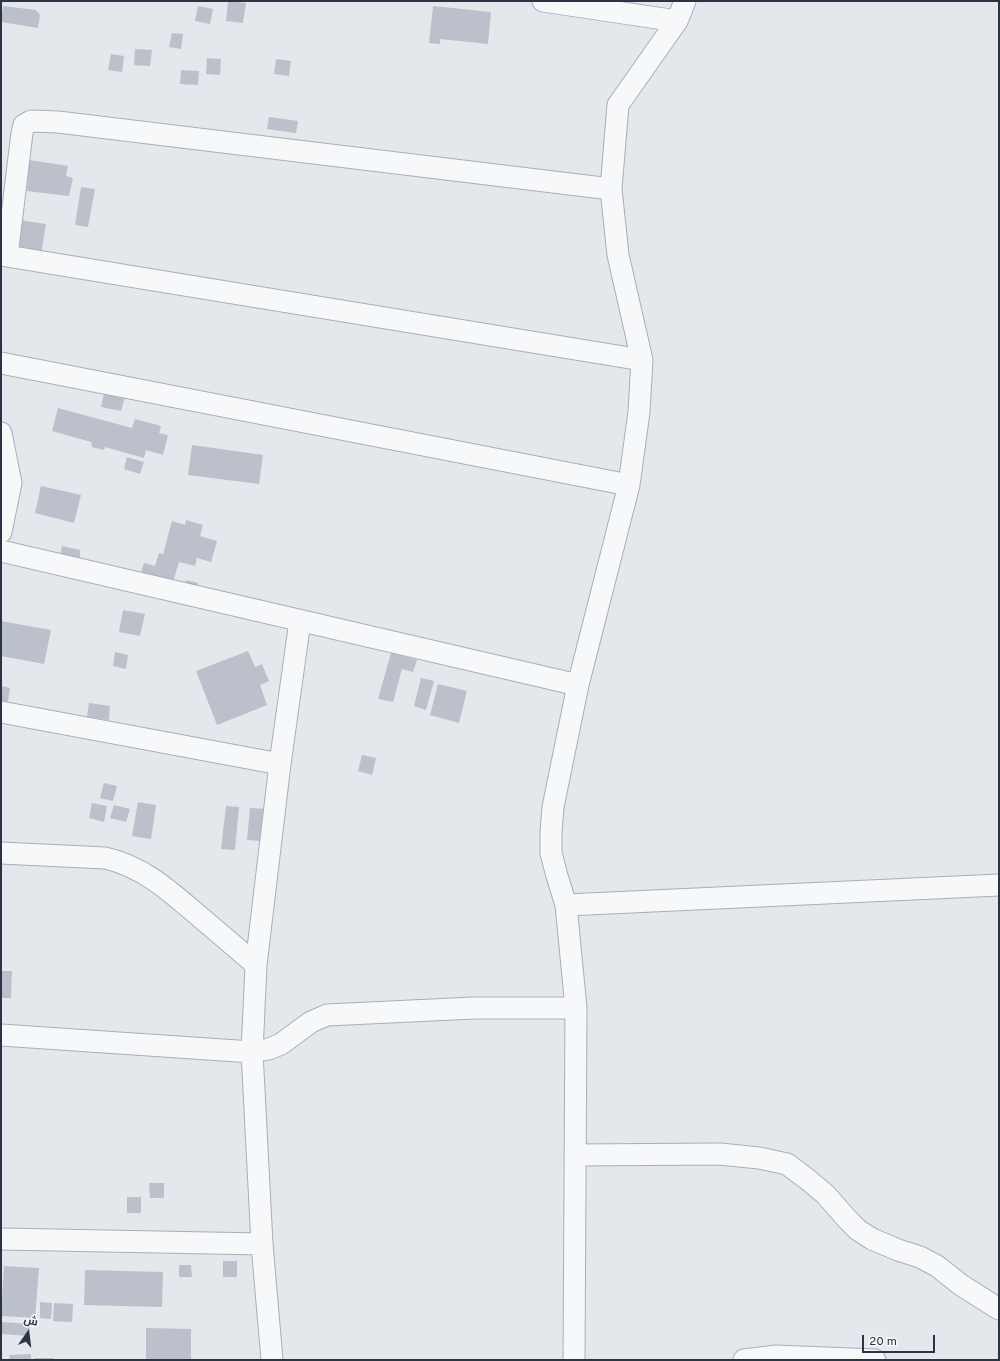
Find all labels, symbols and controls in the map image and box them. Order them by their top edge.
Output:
north arrow [8,1313,48,1353]
text: ش [22,1313,39,1330]
scale bar [864,1327,937,1353]
text: 20 m [869,1334,897,1350]

